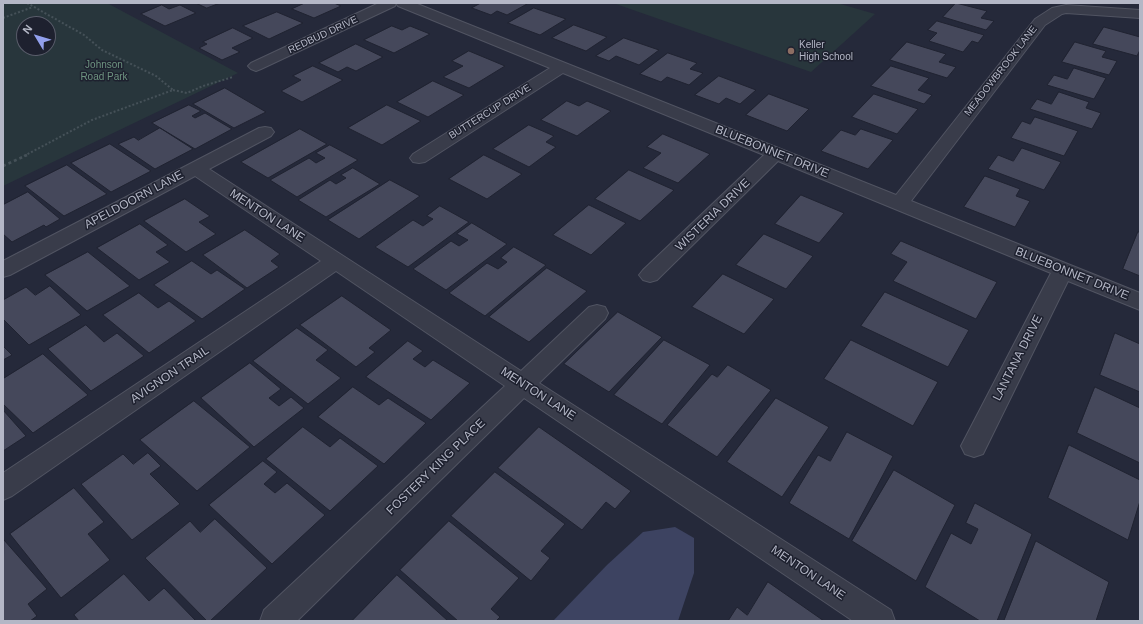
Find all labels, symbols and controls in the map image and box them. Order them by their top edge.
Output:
street label: REDBUD DRIVE [286,14,360,56]
north arrow [16,16,56,56]
text: N [20,22,35,36]
street label: MEADOWBROOK LANE [962,24,1040,118]
place label: Keller High School [799,39,853,62]
marker: Keller High School [786,46,796,56]
park label: Johnson Road Park [80,59,128,82]
street label: BUTTERCUP DRIVE [447,82,533,142]
street label: BLUEBONNET DRIVE [713,123,831,181]
street label: APELDOORN LANE [82,168,186,232]
street label: WISTERIA DRIVE [673,176,753,254]
street label: MENTON LANE [227,186,307,246]
street label: BLUEBONNET DRIVE [1013,245,1131,303]
street label: LANTANA DRIVE [990,313,1046,403]
street label: AVIGNON TRAIL [128,343,212,407]
street label: MENTON LANE [498,364,578,424]
street label: FOSTERY KING PLACE [384,416,488,518]
street label: MENTON LANE [768,543,848,603]

